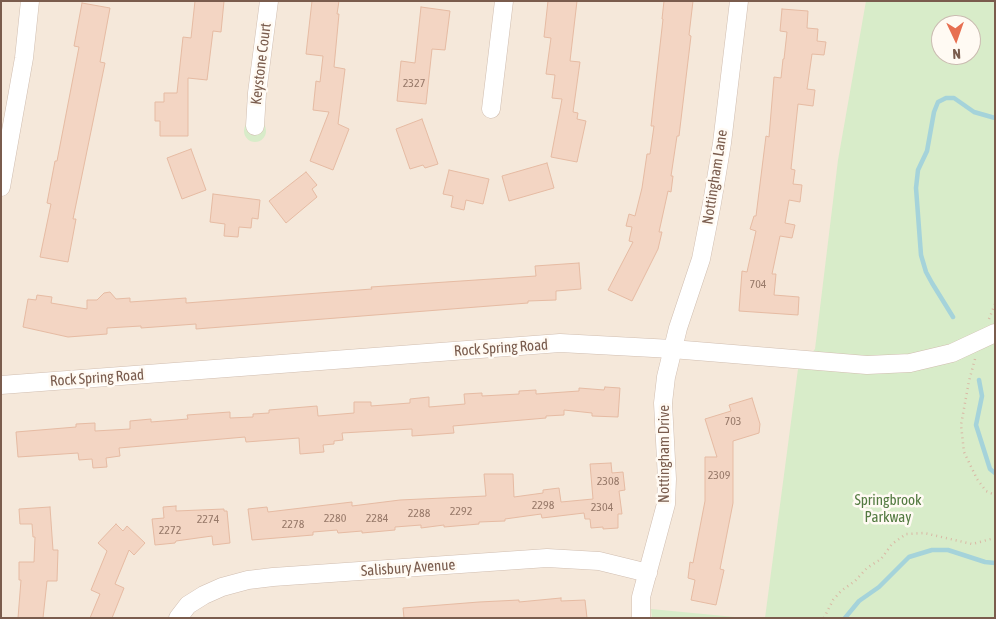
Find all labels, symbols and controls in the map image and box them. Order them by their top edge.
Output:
north arrow [931,15,981,65]
street label: Keystone Court [247,22,275,106]
text: N [952,46,961,62]
house number: 2327 [403,76,425,90]
street label: Nottingham Lane [699,128,731,226]
house number: 704 [750,277,766,291]
street label: Rock Spring Road [453,336,549,360]
street label: Rock Spring Road [49,366,145,390]
street label: Nottingham Drive [655,405,673,503]
house number: 703 [725,414,741,428]
house number: 2309 [708,468,730,482]
house number: 2308 [597,474,619,488]
park label: Springbrook Parkway [854,491,922,526]
house number: 2298 [532,498,554,512]
house number: 2304 [591,500,613,514]
house number: 2292 [450,504,472,518]
house number: 2288 [408,506,430,520]
house number: 2280 [324,511,346,525]
house number: 2284 [366,511,388,525]
house number: 2274 [197,512,219,526]
house number: 2278 [282,517,304,531]
house number: 2272 [159,523,181,537]
street label: Salisbury Avenue [360,556,456,580]

